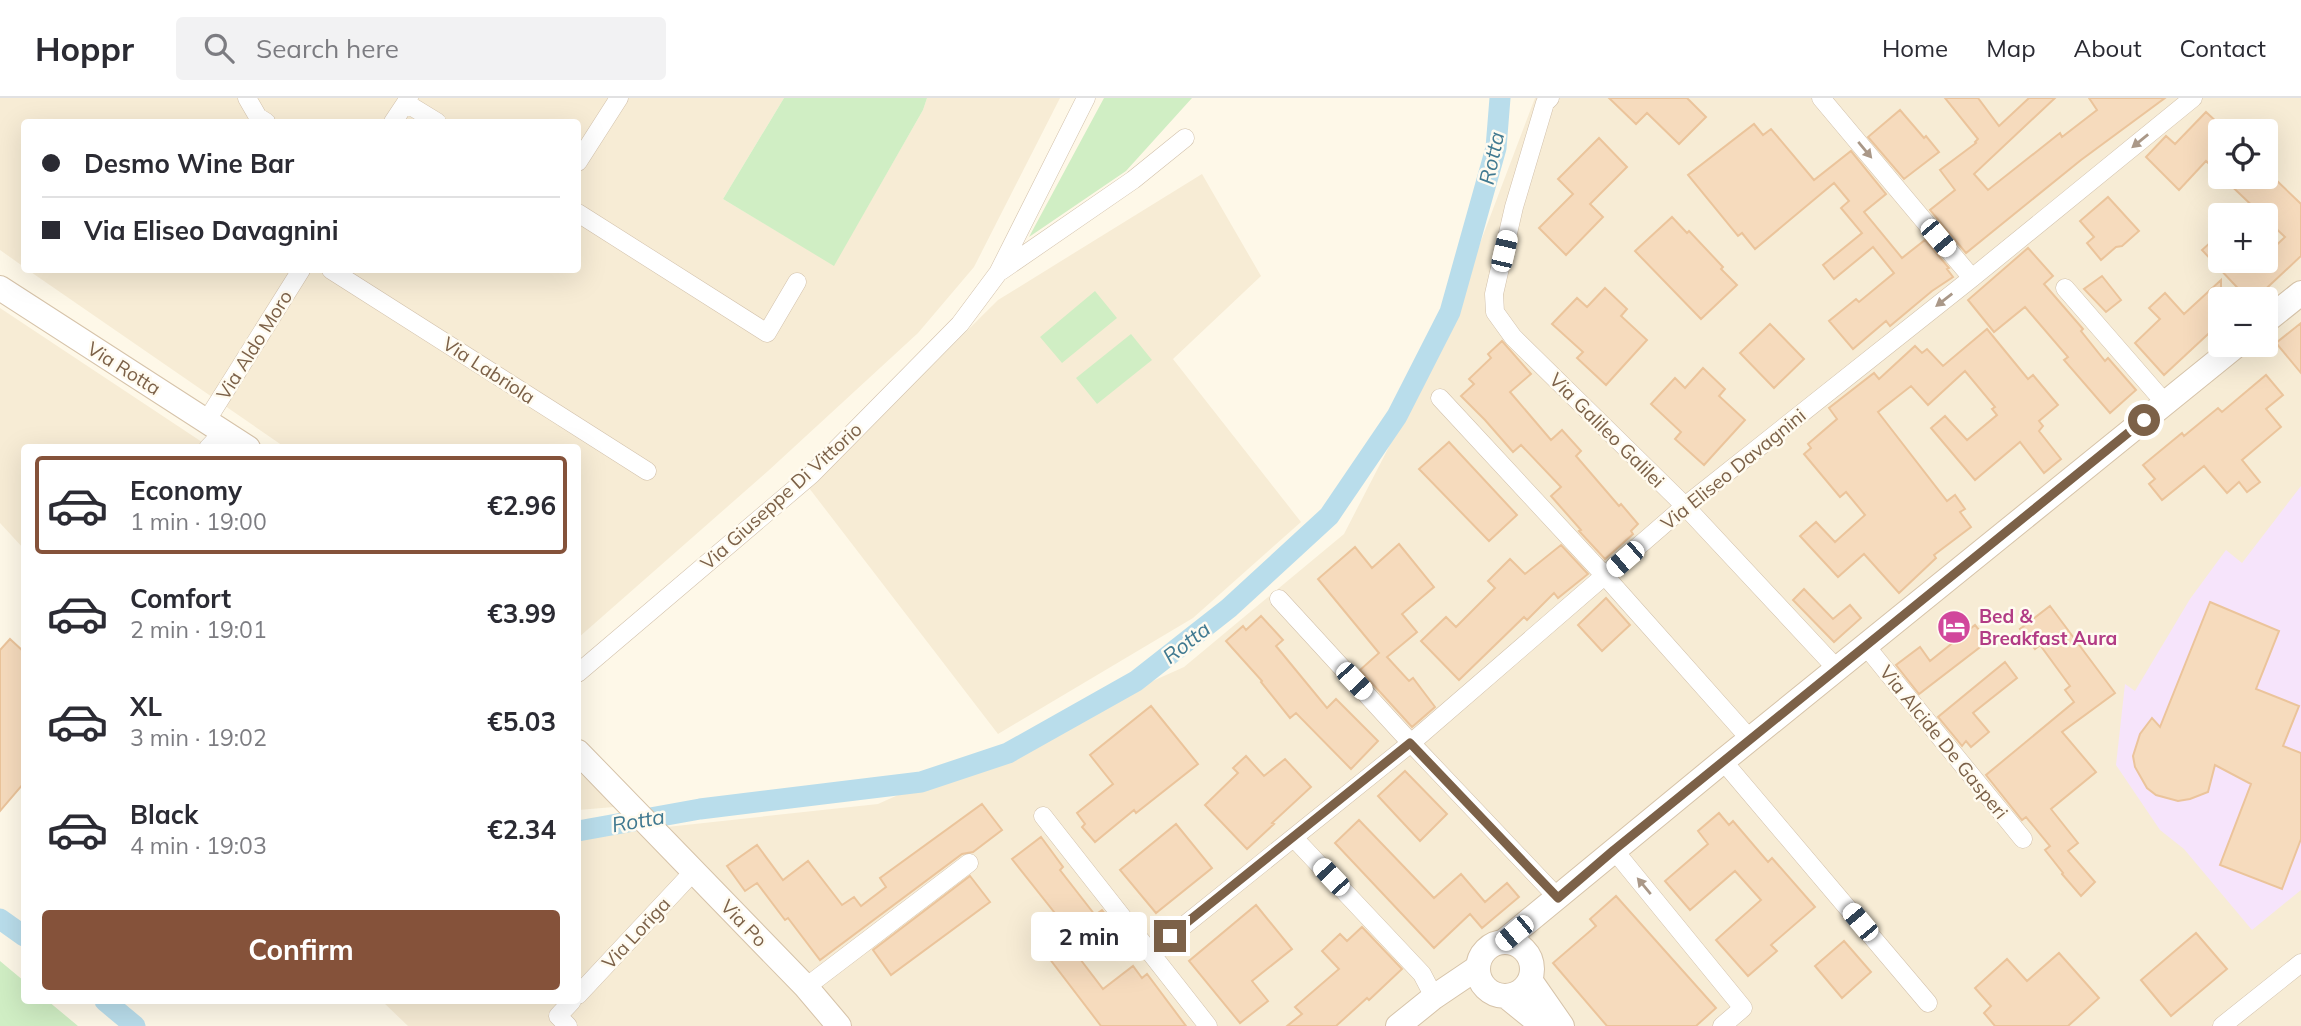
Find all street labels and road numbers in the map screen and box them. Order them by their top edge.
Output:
street label: Via Aldo Moro [211,286,297,404]
street label: Via Labriola [438,331,540,409]
street label: Via Rotta [83,336,165,400]
street label: Via Galileo Galilei [1544,367,1670,493]
street label: Via Eliseo Davagnini [1656,403,1810,535]
street label: Via Giuseppe Di Vittorio [695,417,867,575]
street label: Via Alcide De Gasperi [1875,660,2013,824]
street label: Via Loriga [597,892,675,974]
street label: Via Po [716,894,772,952]

